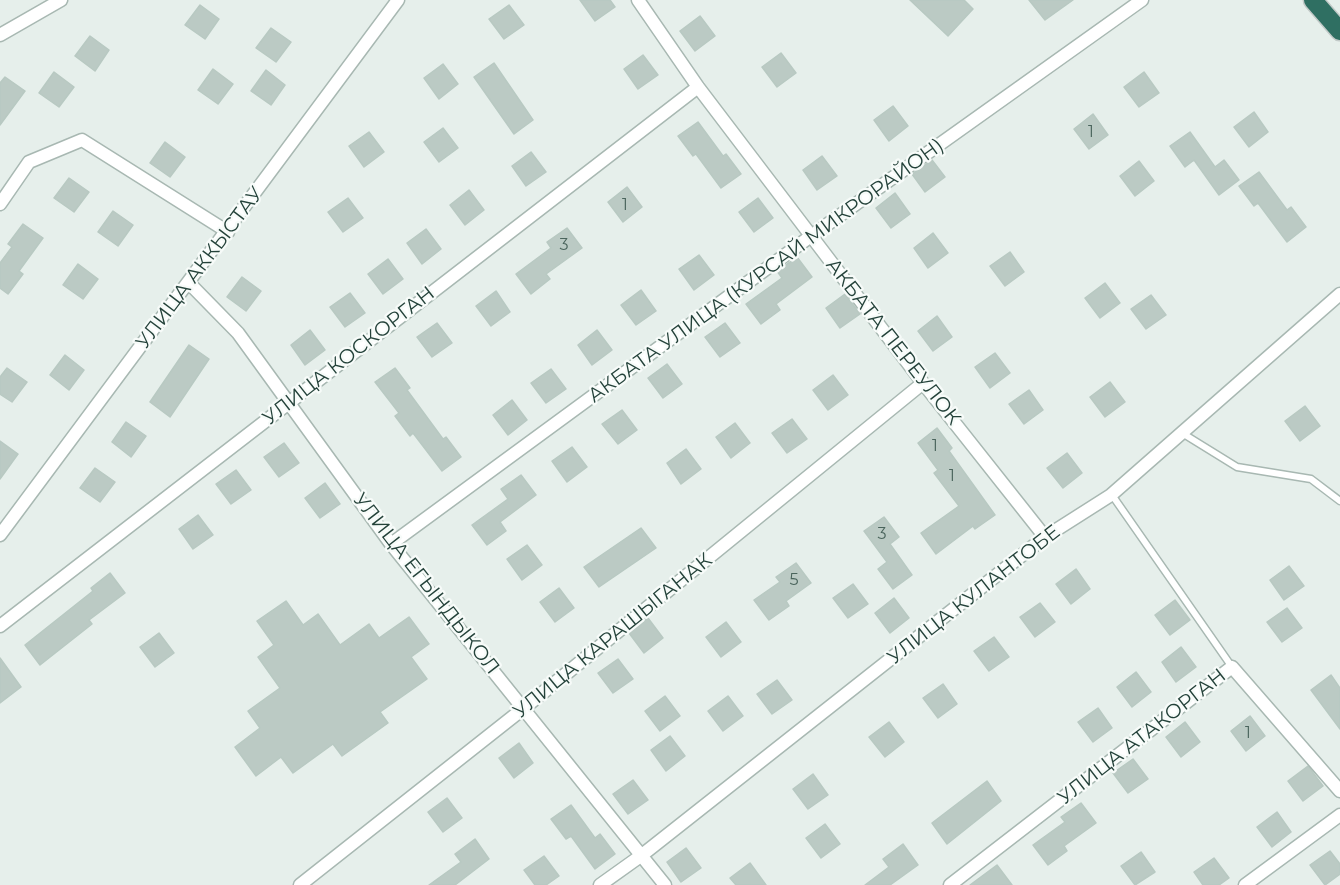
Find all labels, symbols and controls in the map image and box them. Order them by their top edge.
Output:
house number: 1 [1088,122,1094,142]
street label: АКБАТА УЛИЦА (КУРСАЙ МИКРОРАЙОН) [583,134,949,408]
street label: УЛИЦА АККЫСТАУ [131,182,269,354]
house number: 1 [622,195,628,215]
house number: 3 [559,235,569,255]
street label: АКБАТА ПЕРЕУЛОК [820,254,966,430]
street label: УЛИЦА КОСКОРГАН [258,281,440,431]
house number: 1 [932,436,938,456]
house number: 1 [949,466,955,486]
street label: УЛИЦА ЕГЫНДЫКОЛ [348,488,504,680]
street label: УЛИЦА КУЛАНТОБЕ [883,520,1065,670]
house number: 3 [877,524,887,544]
street label: УЛИЦА КАРАШЫГАНАК [509,548,717,724]
house number: 5 [789,570,799,590]
street label: УЛИЦА АТАКОРГАН [1053,664,1231,810]
house number: 1 [1245,723,1251,743]

